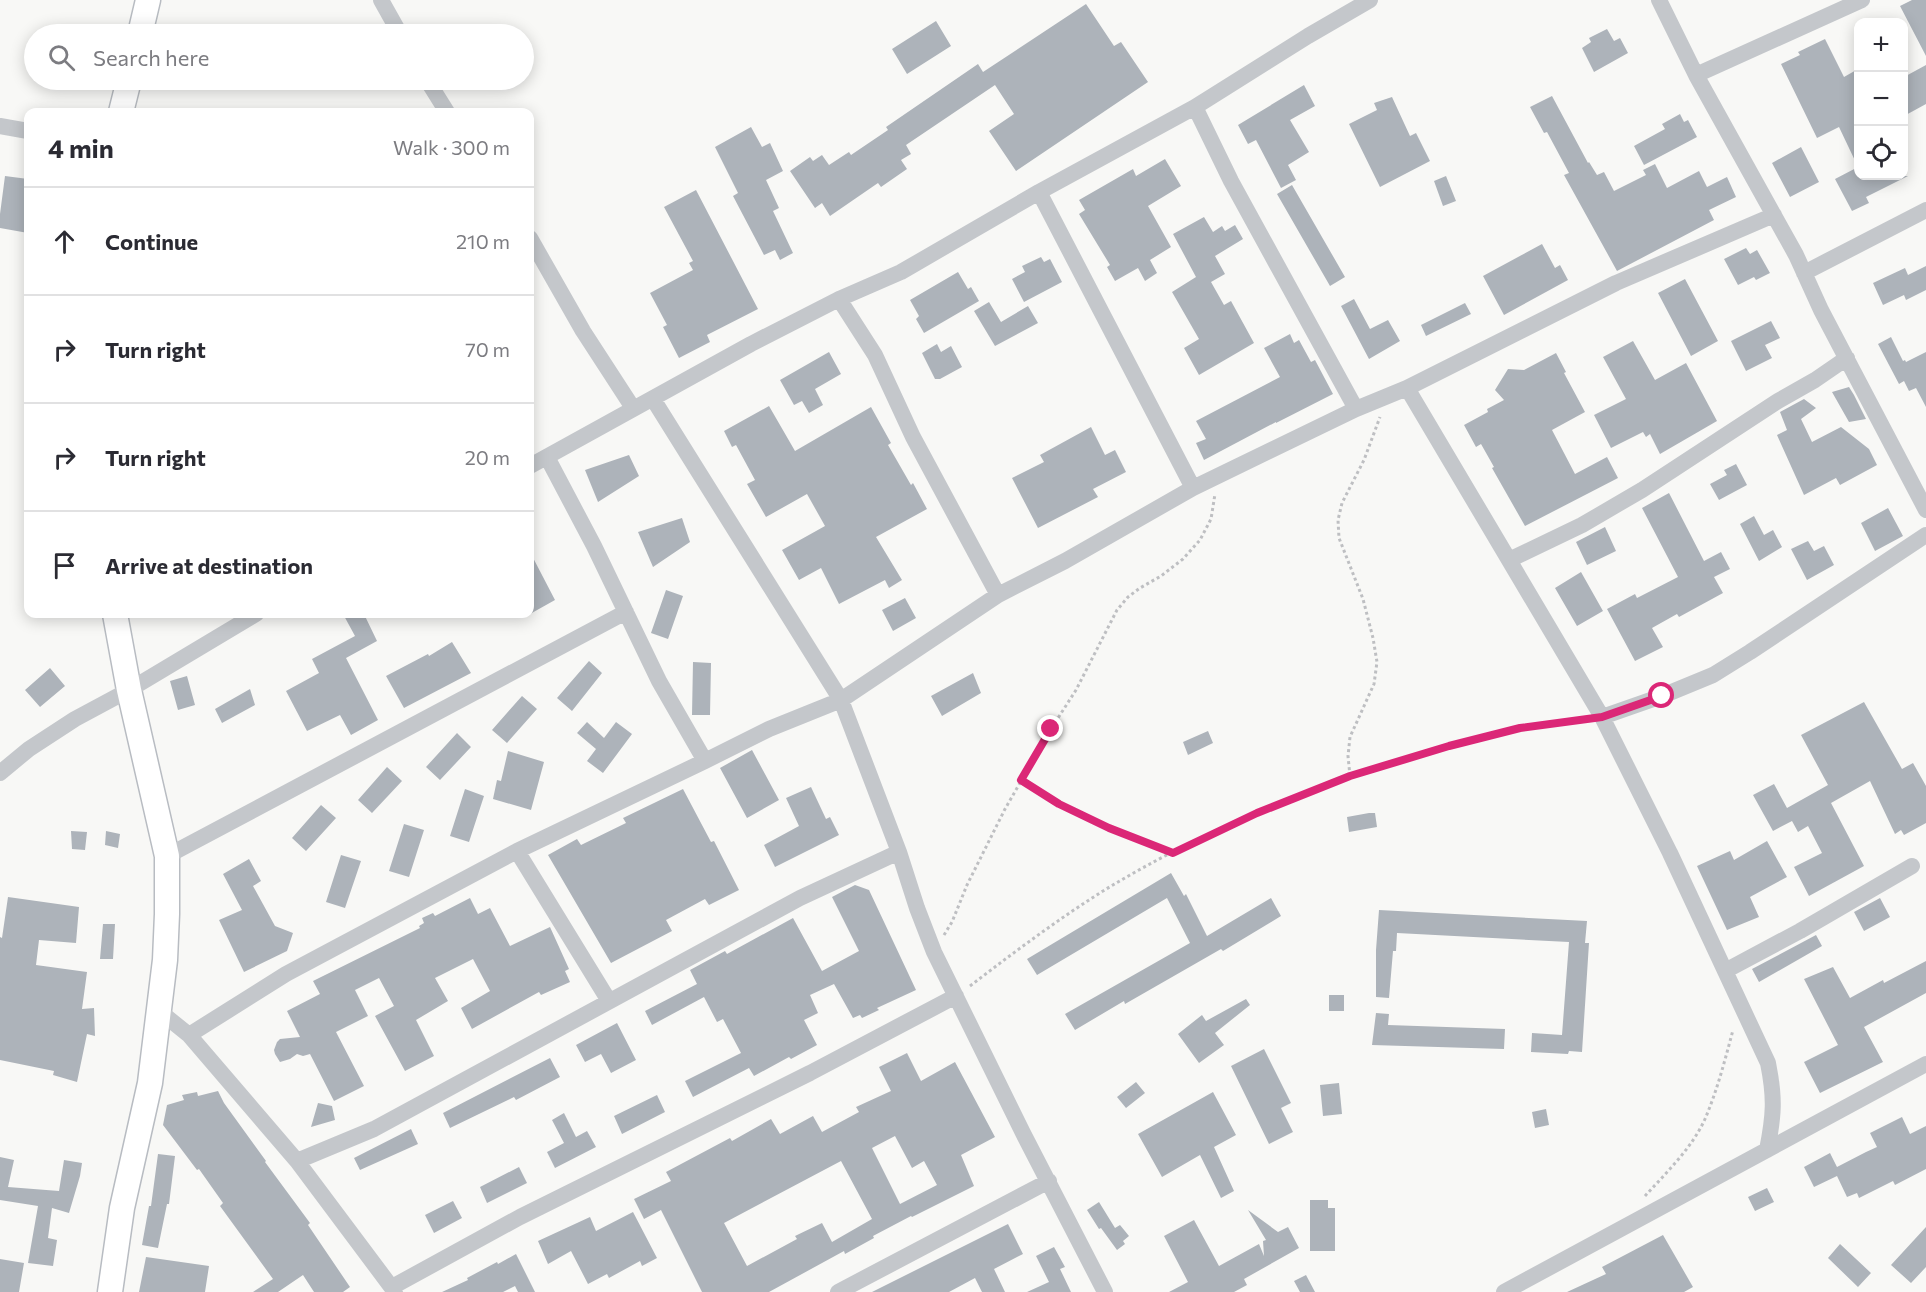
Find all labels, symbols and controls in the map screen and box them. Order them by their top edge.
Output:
map controls [1854,18,1908,180]
button: + [1854,18,1908,72]
search box [24,24,534,90]
icon: search [45,41,78,74]
text: Search here [93,44,209,71]
button: − [1854,72,1908,126]
button: locate [1854,126,1908,180]
text: 4 min [48,132,114,163]
text: Walk · 300 m [393,135,510,159]
icon: ahead [48,225,81,258]
text: Continue [105,228,198,255]
text: 210 m [456,229,510,253]
icon: right [48,333,81,366]
text: Turn right [105,336,206,363]
text: 70 m [465,337,510,361]
icon: right [48,441,81,474]
text: Turn right [105,444,206,471]
text: 20 m [465,445,510,469]
icon: arrive [48,549,81,582]
text: Arrive at destination [105,552,313,579]
route start [1648,682,1674,708]
route end [1037,715,1063,741]

